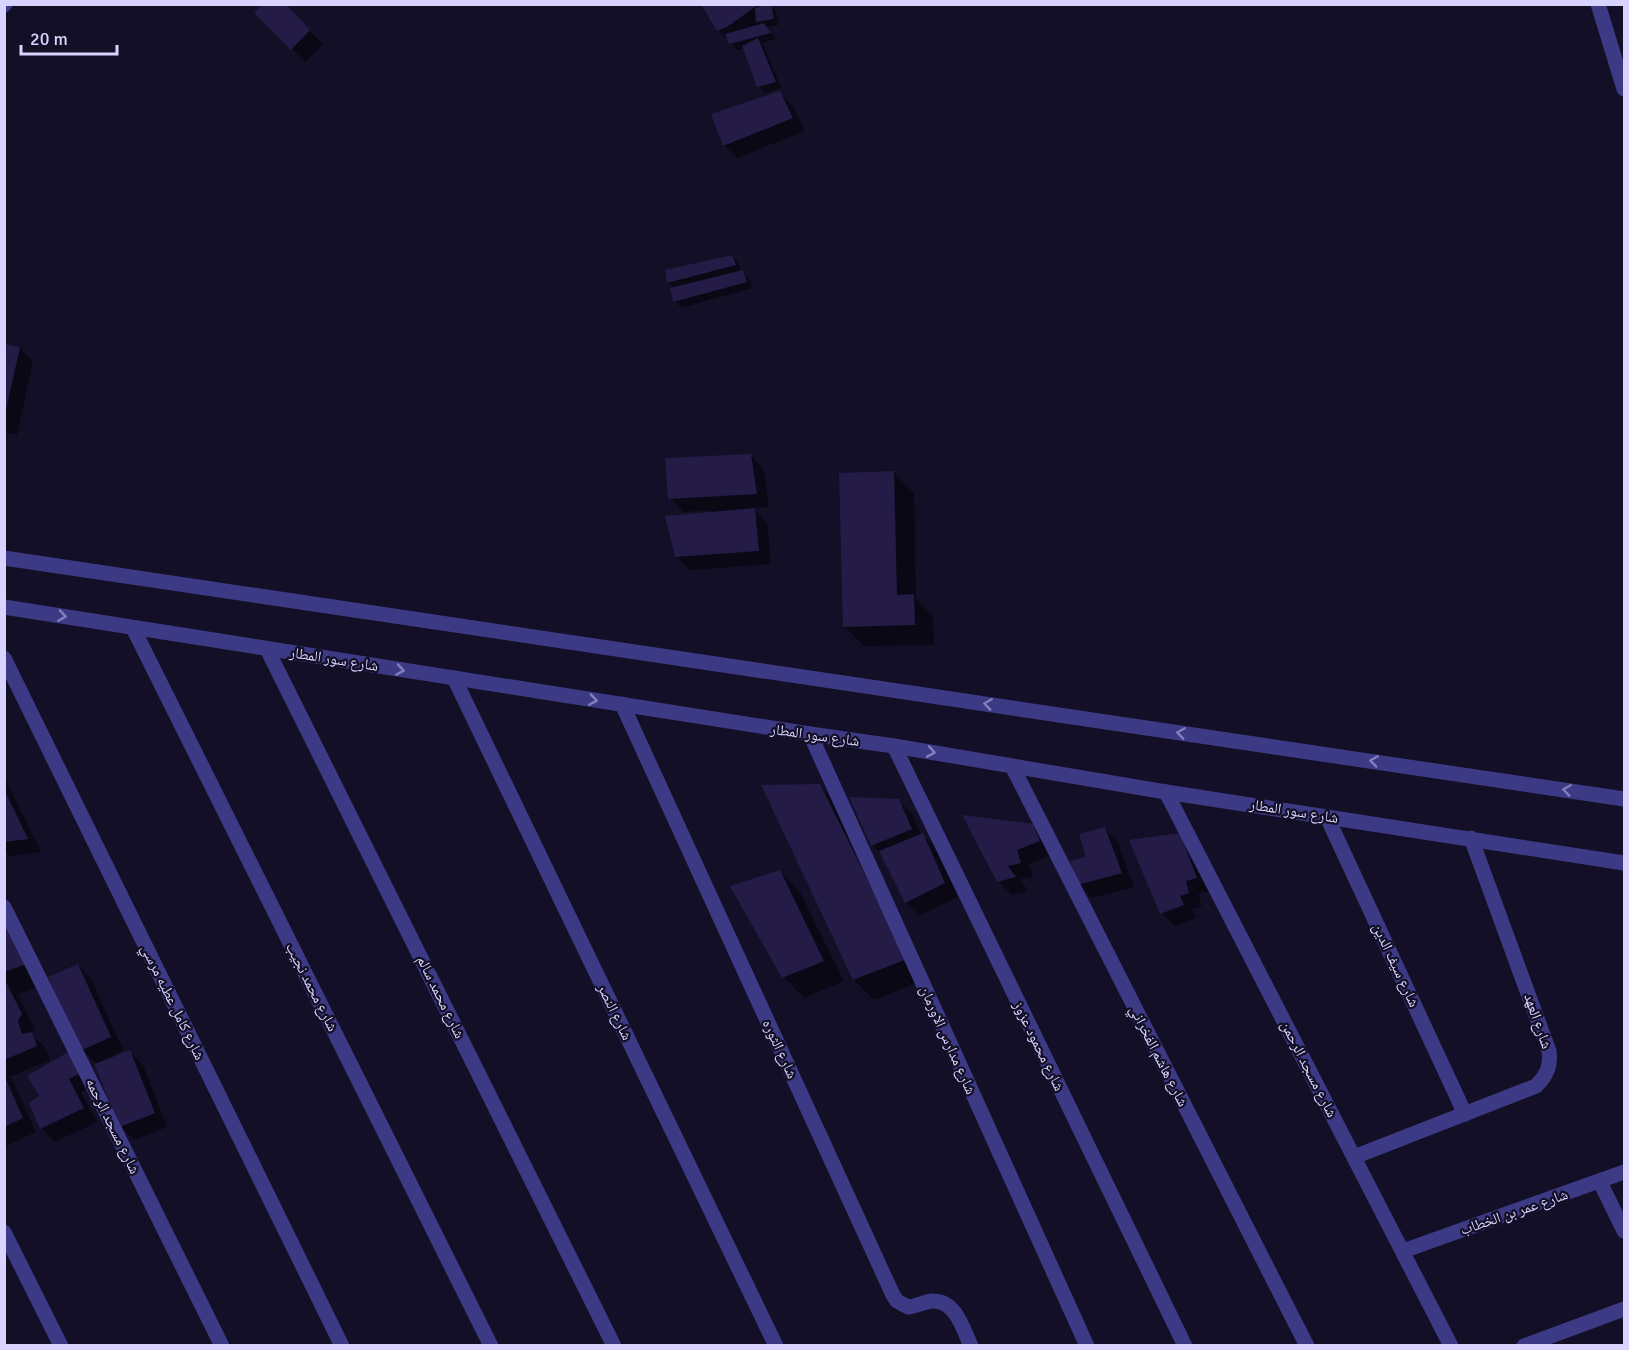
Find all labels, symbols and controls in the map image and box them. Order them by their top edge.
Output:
scale bar [21,18,117,56]
text: 20 m [30,28,68,50]
one-way arrow [58,610,67,622]
street label: شارع سور المطار [287,643,380,676]
one-way arrow [395,663,405,675]
one-way arrow [587,693,597,706]
one-way arrow [983,698,993,711]
street label: شارع سور المطار [768,720,861,751]
one-way arrow [1176,727,1185,739]
one-way arrow [925,745,935,758]
one-way arrow [1369,756,1378,768]
one-way arrow [1562,784,1572,797]
street label: شارع سور المطار [1247,795,1340,828]
street label: شارع سيف الدين [1368,920,1423,1010]
street label: شارع محمد نجيب [281,940,342,1035]
street label: شارع كامل عطيه مرسي [135,941,209,1064]
street label: شارع محمد سالم [412,953,469,1042]
street label: شارع النصر [592,980,636,1044]
street label: شارع مدارس الاورمان [915,983,980,1098]
street label: شارع العهد [1519,991,1556,1052]
street label: شارع محمود عزوز [1008,997,1069,1094]
street label: شارع هاشم الفخراني [1123,1002,1192,1111]
street label: شارع الثوره [758,1017,801,1082]
street label: شارع مسجد الرحمن [1276,1018,1341,1121]
street label: شارع مسجد الرحمه [81,1075,144,1177]
street label: شارع عمر بن الخطاب [1458,1185,1571,1240]

